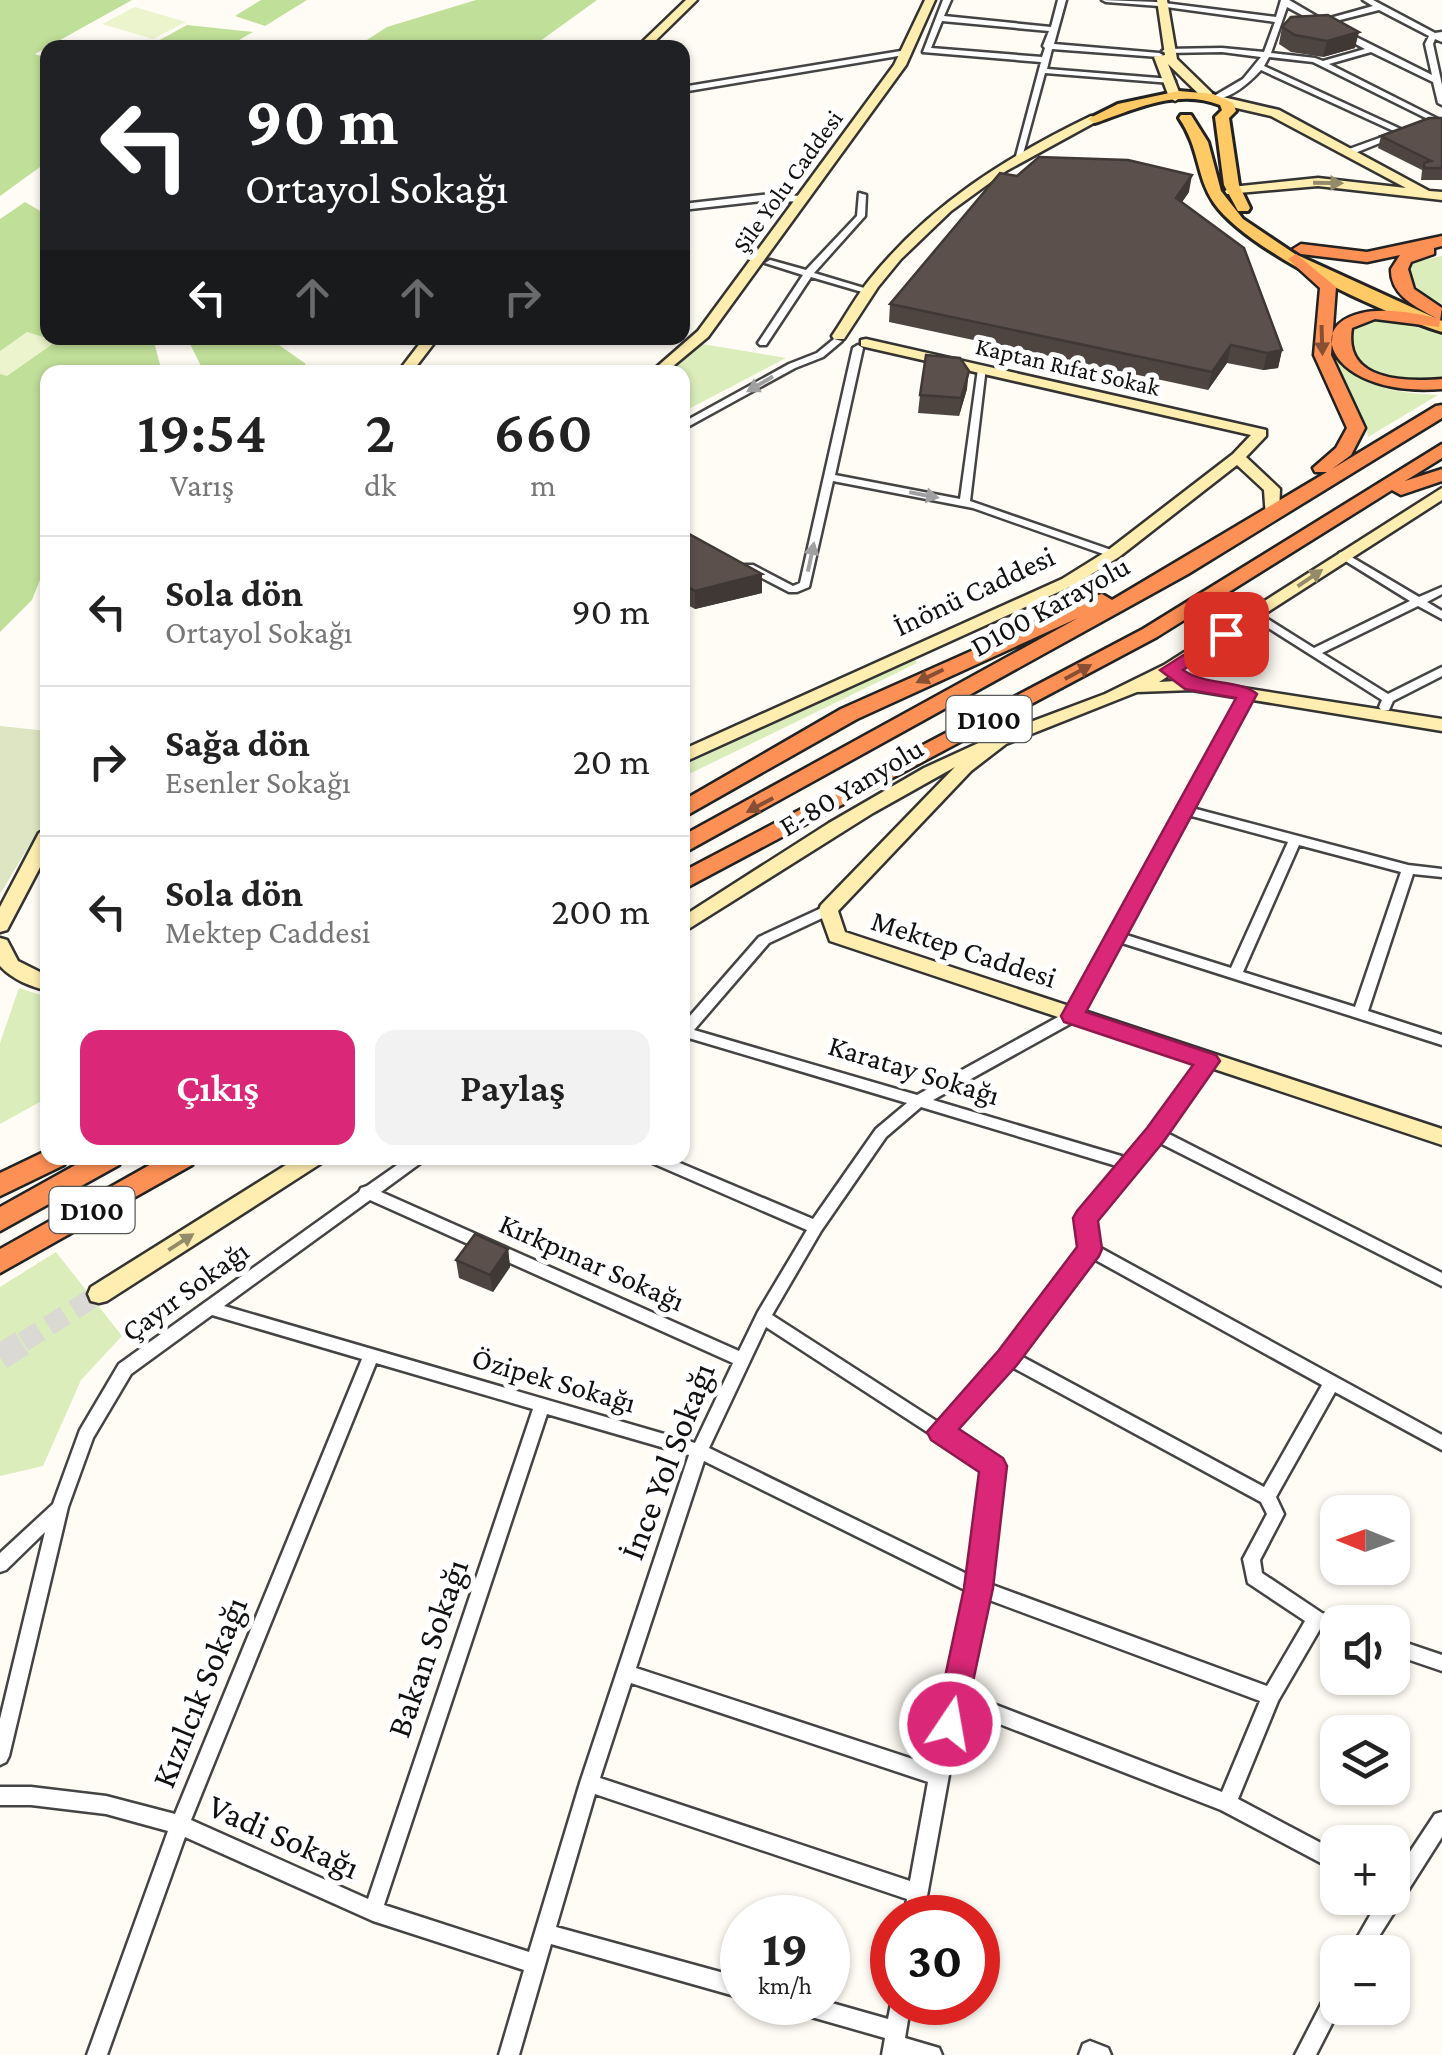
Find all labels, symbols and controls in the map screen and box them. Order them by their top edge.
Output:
icon: left [80,80,210,210]
text: 90 m [245,81,398,159]
street label: Şile Yolu Caddesi [727,105,849,258]
text: Ortayol Sokağı [245,163,508,213]
one-way arrow [1313,175,1345,191]
icon: left [180,270,235,325]
icon: ahead [285,270,340,325]
icon: ahead [390,270,445,325]
icon: right [495,270,550,325]
one-way arrow [1315,325,1331,356]
street label: Kaptan Rıfat Sokak [973,332,1163,402]
one-way arrow [746,374,774,392]
text: 19:54 [137,398,267,465]
text: 2 [365,398,395,465]
text: 660 [493,398,593,465]
text: Varış [170,467,234,503]
text: dk [364,467,396,503]
text: m [530,467,556,503]
one-way arrow [909,488,941,503]
street label: İnönü Caddesi [888,539,1060,642]
one-way arrow [804,541,820,572]
street label: D100 Karayolu [965,548,1135,664]
one-way arrow [1296,569,1324,587]
text: Sola dön [165,572,303,614]
icon: left [80,584,135,639]
text: 90 m [572,590,650,632]
pin [1184,592,1269,677]
icon: arrive [1199,607,1254,662]
text: Ortayol Sokağı [165,614,352,650]
one-way arrow [1063,664,1092,681]
one-way arrow [916,667,945,684]
road number: D100 [946,696,1032,742]
text: Sağa dön [165,722,310,764]
street label: E-80 Yanyolu [773,731,929,843]
icon: right [80,734,135,789]
text: 20 m [573,740,650,782]
text: Esenler Sokağı [165,764,351,800]
one-way arrow [746,797,775,814]
text: Sola dön [165,872,303,914]
icon: left [80,884,135,939]
text: 200 m [551,890,650,932]
street label: Mektep Caddesi [867,903,1061,995]
text: Mektep Caddesi [165,914,370,950]
street label: Karatay Sokağı [824,1028,1004,1112]
button: Çıkış [80,1030,355,1145]
button: Paylaş [375,1030,650,1145]
road number: D100 [49,1187,134,1233]
street label: Kırkpınar Sokağı [494,1206,690,1318]
street label: Çayır Sokağı [115,1233,255,1348]
one-way arrow [167,1234,195,1251]
street label: Özipek Sokağı [468,1340,640,1420]
street label: İnce Yol Sokağı [612,1357,723,1565]
north arrow [1320,1495,1410,1585]
map controls [1320,1495,1410,2025]
street label: Bakan Sokağı [379,1554,476,1742]
street label: Kızılcık Sokağı [144,1591,255,1793]
button: sound [1320,1605,1410,1695]
position arrow [898,1672,1002,1776]
button: layers [1320,1715,1410,1805]
street label: Vadi Sokağı [202,1786,365,1887]
button: + [1320,1825,1410,1915]
speed limit sign: 30 [870,1895,1000,2025]
text: 19 [762,1920,808,1976]
button: − [1320,1935,1410,2025]
text: km/h [758,1972,812,1999]

